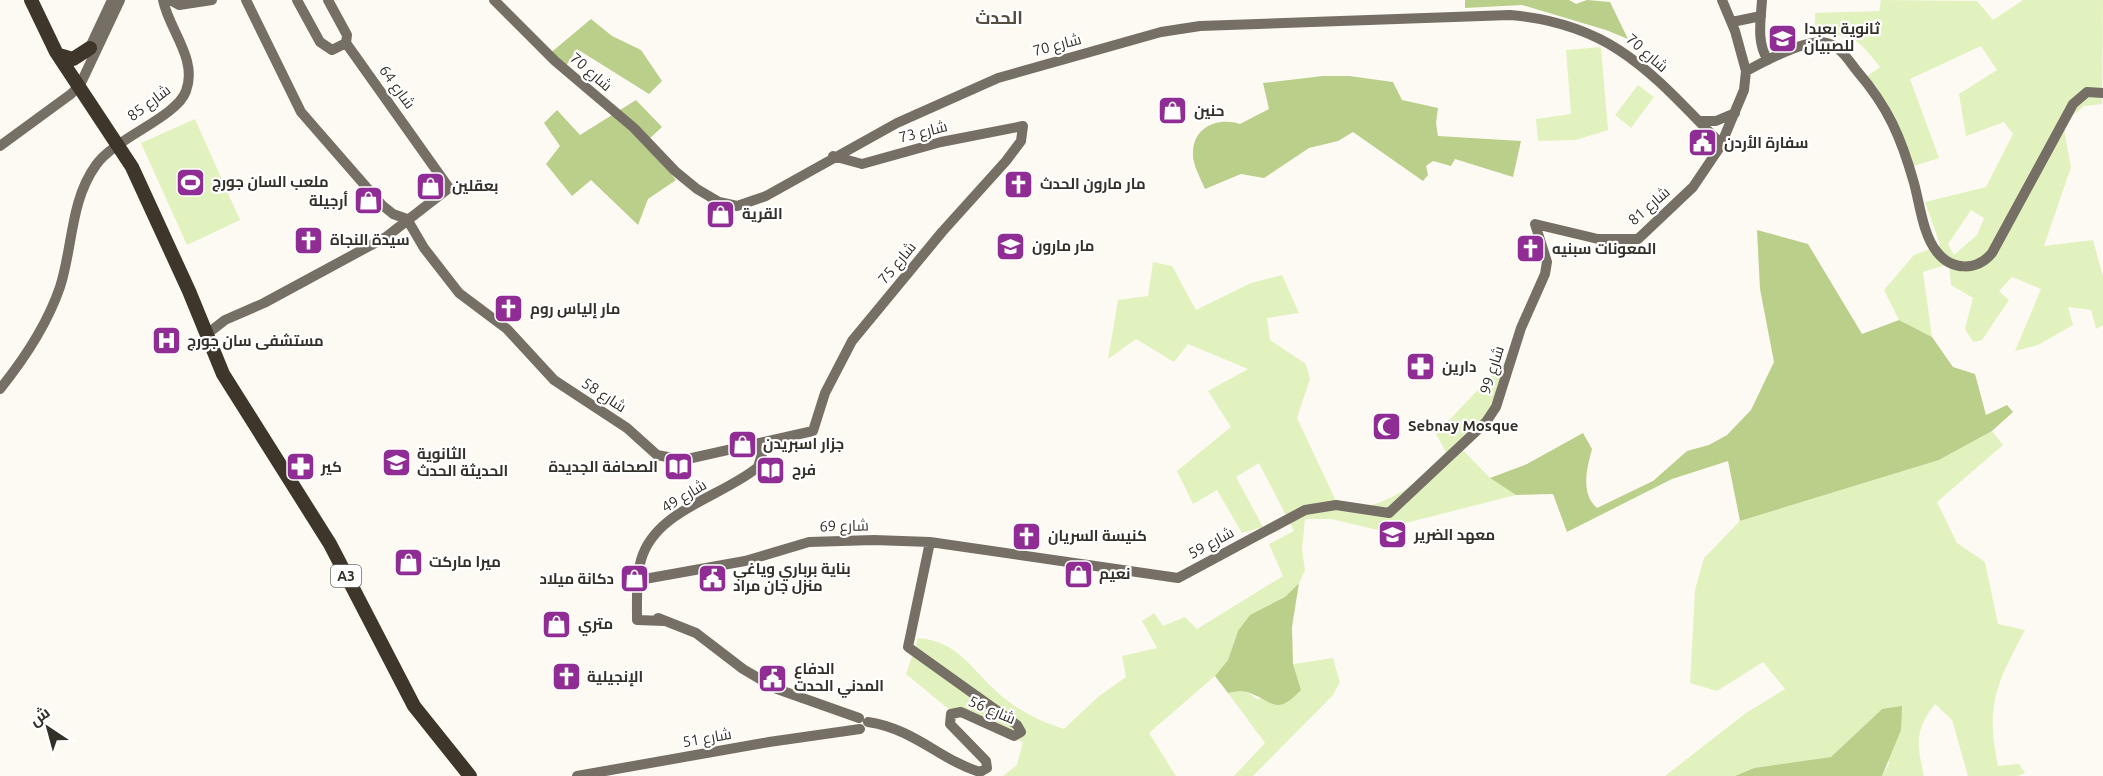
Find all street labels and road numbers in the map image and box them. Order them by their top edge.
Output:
street label: شارع 70 [1031,30,1084,62]
street label: شارع 70 [1621,30,1672,78]
street label: شارع 70 [565,49,616,97]
street label: شارع 64 [374,62,419,113]
street label: شارع 85 [124,81,175,127]
street label: شارع 73 [897,117,950,149]
street label: شارع 81 [1624,183,1675,231]
street label: شارع 75 [874,238,921,289]
street label: شارع 99 [1476,344,1510,397]
street label: شارع 58 [577,374,630,418]
street label: شارع 49 [658,476,711,518]
street label: شارع 69 [819,517,869,537]
street label: شارع 59 [1185,523,1238,565]
road number: A3 [331,565,361,587]
street label: شارع 56 [965,692,1018,730]
street label: شارع 51 [681,725,733,753]

